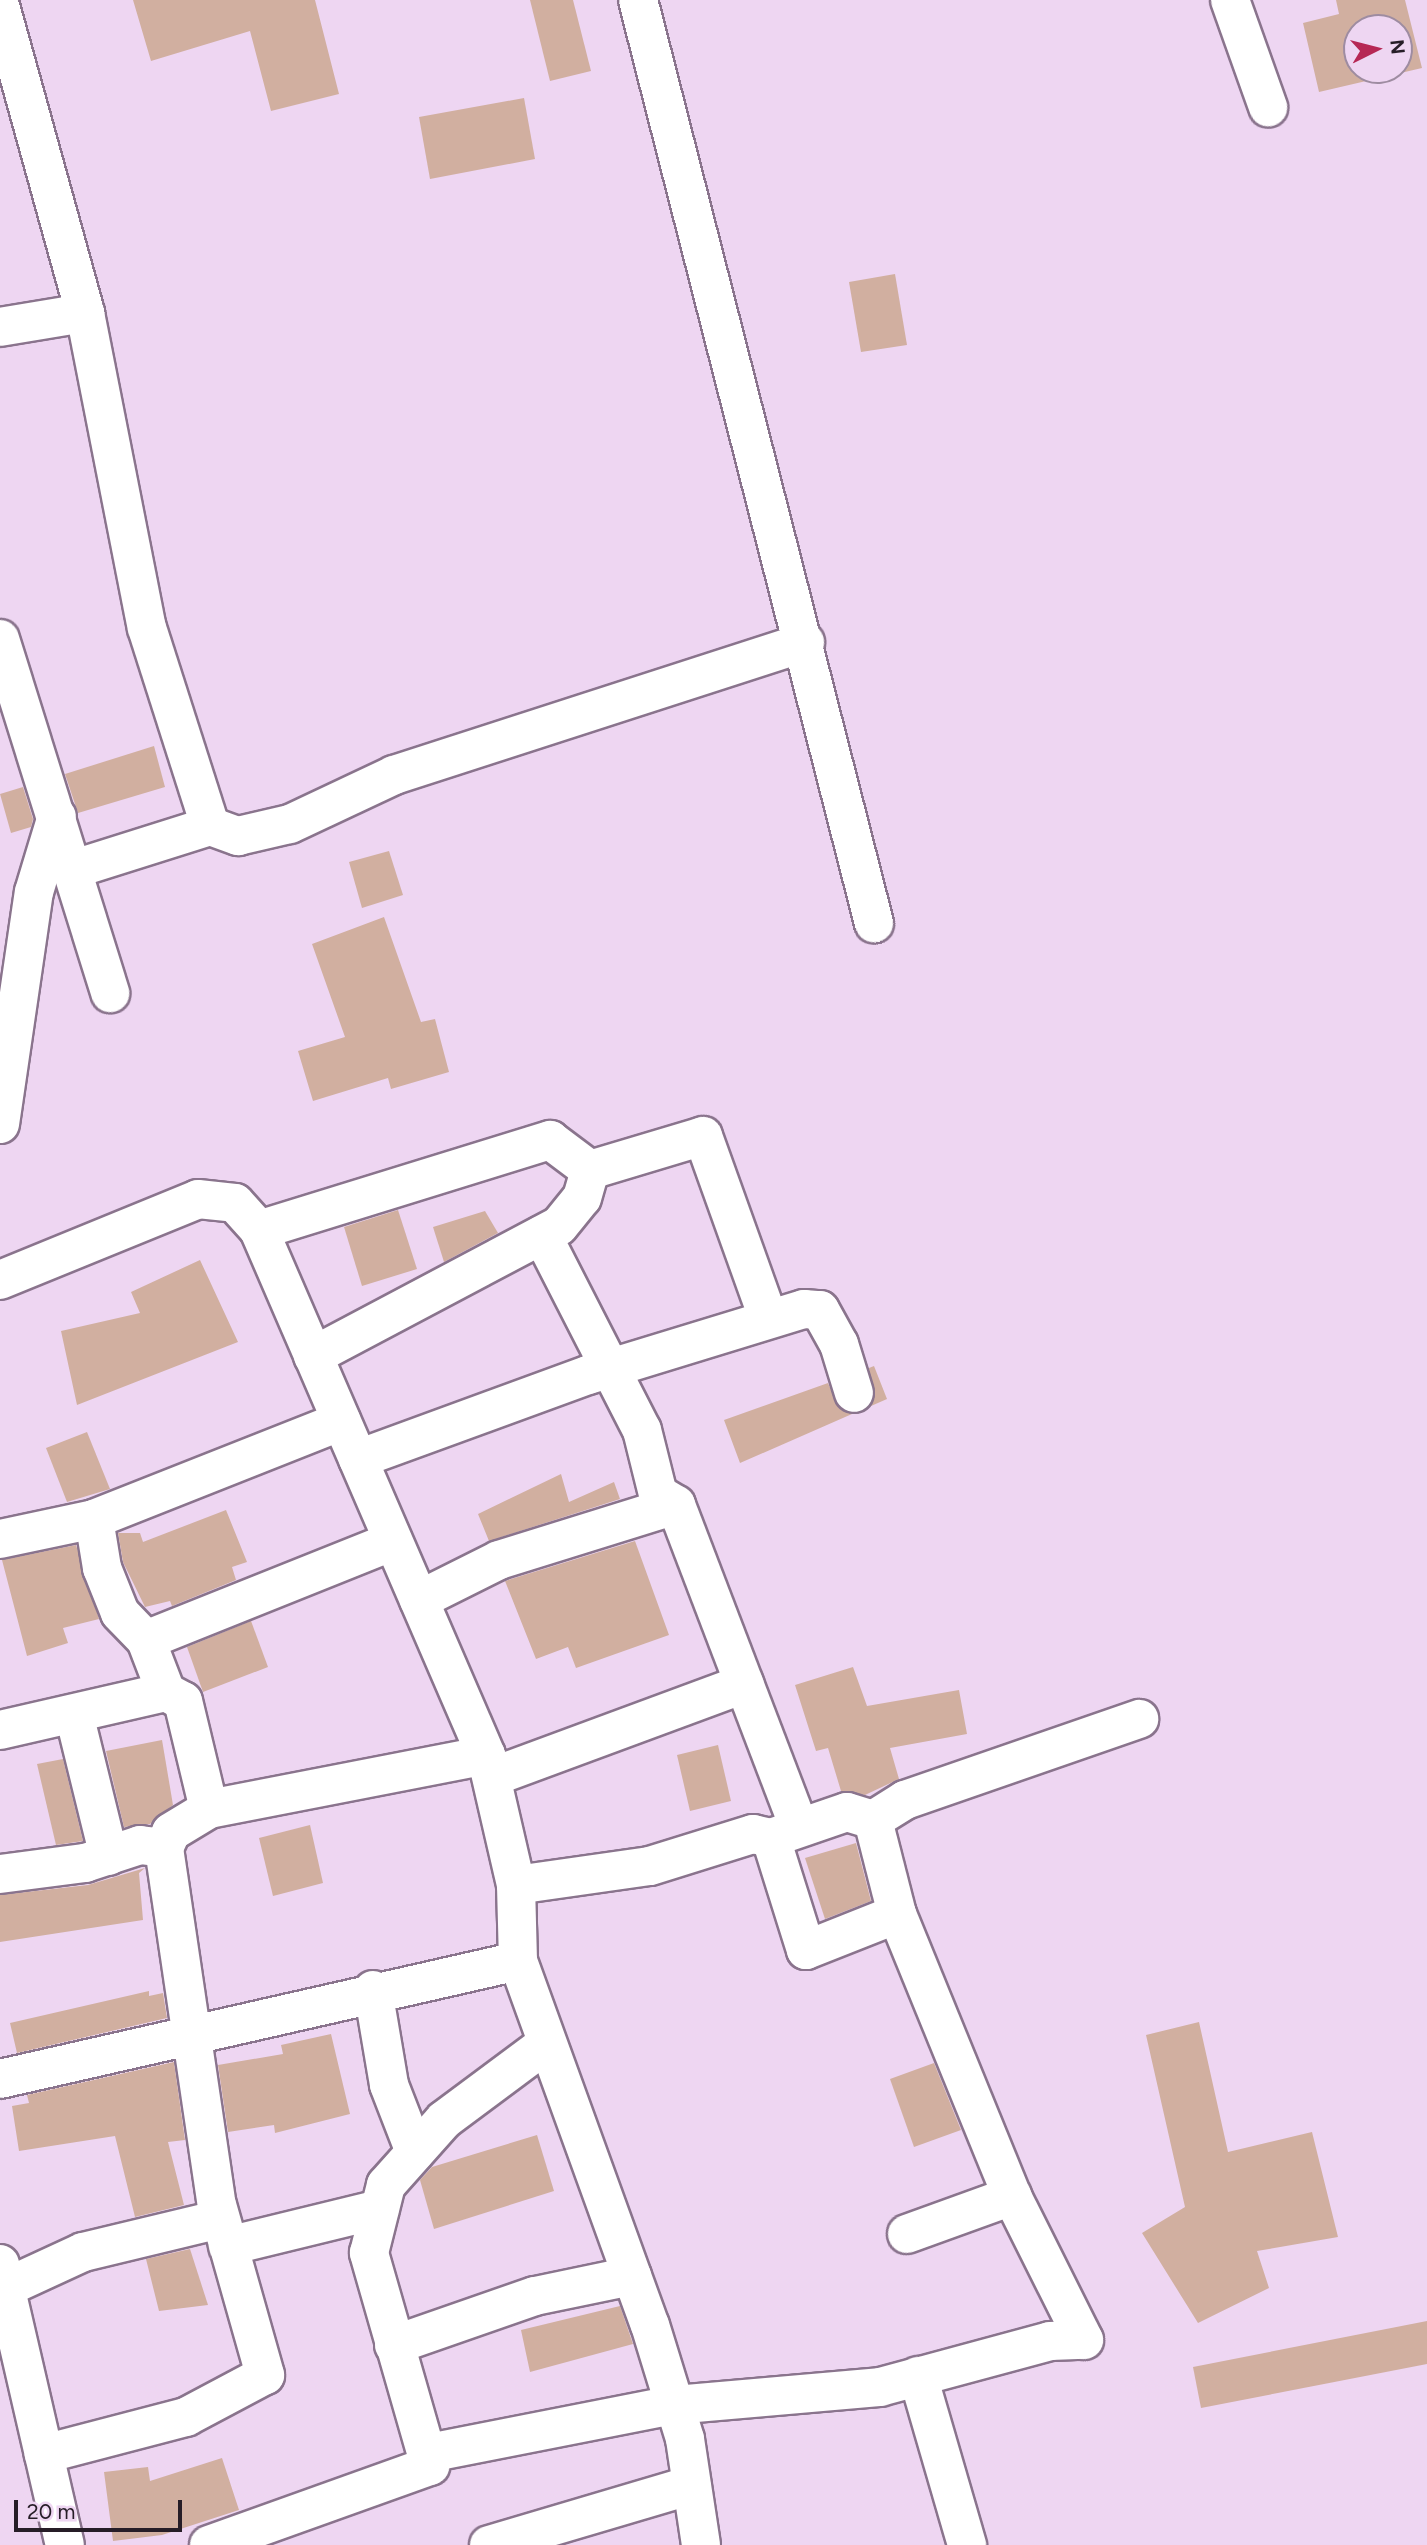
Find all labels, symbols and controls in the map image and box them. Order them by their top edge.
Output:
north arrow [1343,14,1413,84]
text: N [1385,38,1410,55]
scale bar [18,2486,186,2530]
text: 20 m [27,2499,75,2524]

